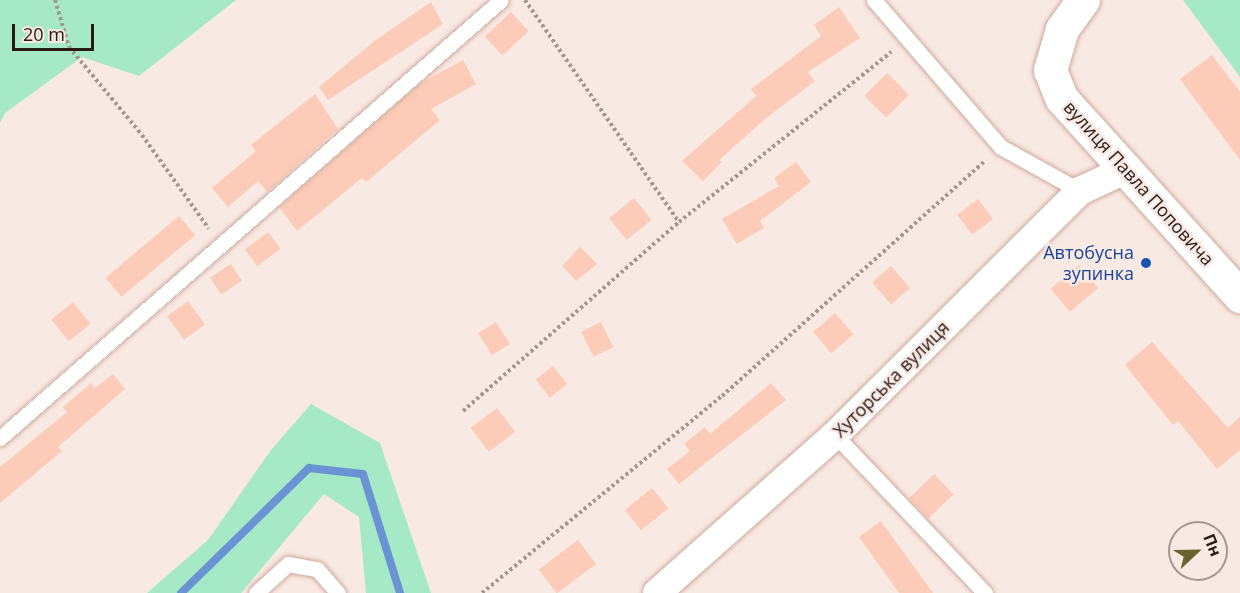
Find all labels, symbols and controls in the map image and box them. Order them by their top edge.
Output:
scale bar [15,12,98,50]
text: 20 m [23,22,65,46]
street label: вулиця Павла Поповича [1059,96,1219,270]
place label: Автобусна зупинка [1043,242,1134,284]
marker: Автобусна зупинка [1139,256,1153,270]
street label: Хуторська вулиця [828,316,954,442]
north arrow [1168,521,1228,581]
text: Пн [1198,530,1227,560]

